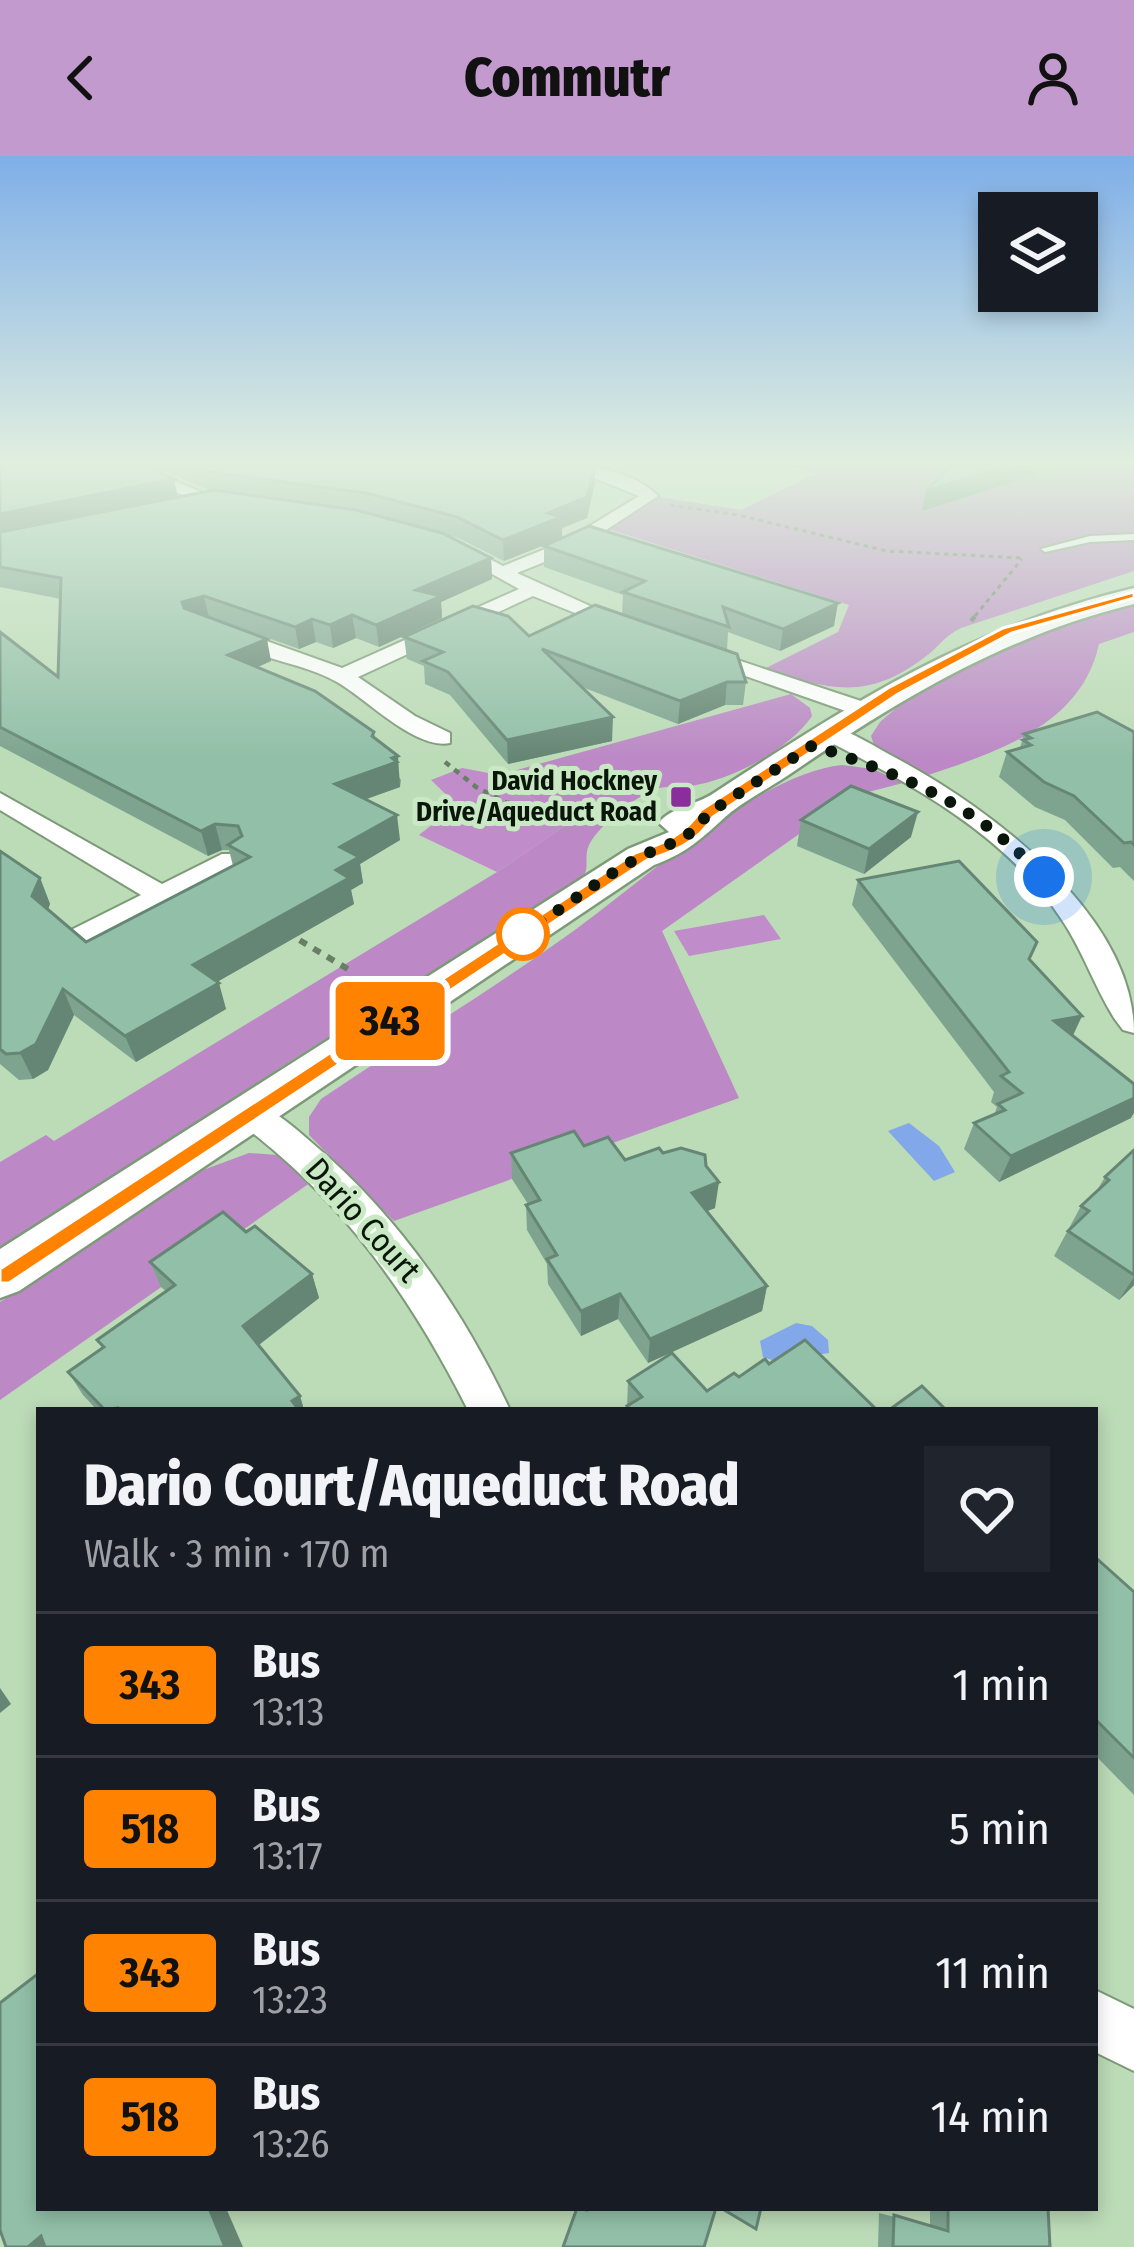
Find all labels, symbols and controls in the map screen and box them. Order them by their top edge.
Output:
icon: back [48,45,114,111]
icon: person [1020,45,1086,111]
text: Commutr [464,46,670,110]
map controls [978,192,1098,312]
button: layers [978,192,1098,312]
place label: David Hockney Drive/Aqueduct Road [416,765,657,828]
marker: David Hockney Drive/Aqueduct Road [668,784,694,810]
your location [1014,847,1074,907]
unlabelled marker [498,909,548,959]
line badge: 343 [321,982,459,1060]
text: 343 [360,996,420,1046]
street label: Dario Court [297,1150,429,1290]
button: heart [924,1446,1050,1572]
text: Dario Court/Aqueduct Road [84,1452,740,1520]
text: Walk · 3 min · 170 m [84,1531,390,1577]
text: Bus [252,1635,320,1689]
text: 1 min [952,1658,1050,1712]
text: 343 [120,1660,180,1710]
text: 13:13 [252,1689,324,1735]
text: Bus [252,1779,320,1833]
text: 5 min [949,1802,1050,1856]
text: 518 [121,1804,179,1854]
text: 13:17 [252,1833,322,1879]
text: Bus [252,1923,320,1977]
text: 11 min [935,1946,1050,2000]
text: 343 [120,1948,180,1998]
text: 13:23 [252,1977,328,2023]
text: Bus [252,2067,320,2121]
text: 14 min [930,2090,1050,2144]
text: 518 [121,2092,179,2142]
text: 13:26 [252,2121,330,2167]

